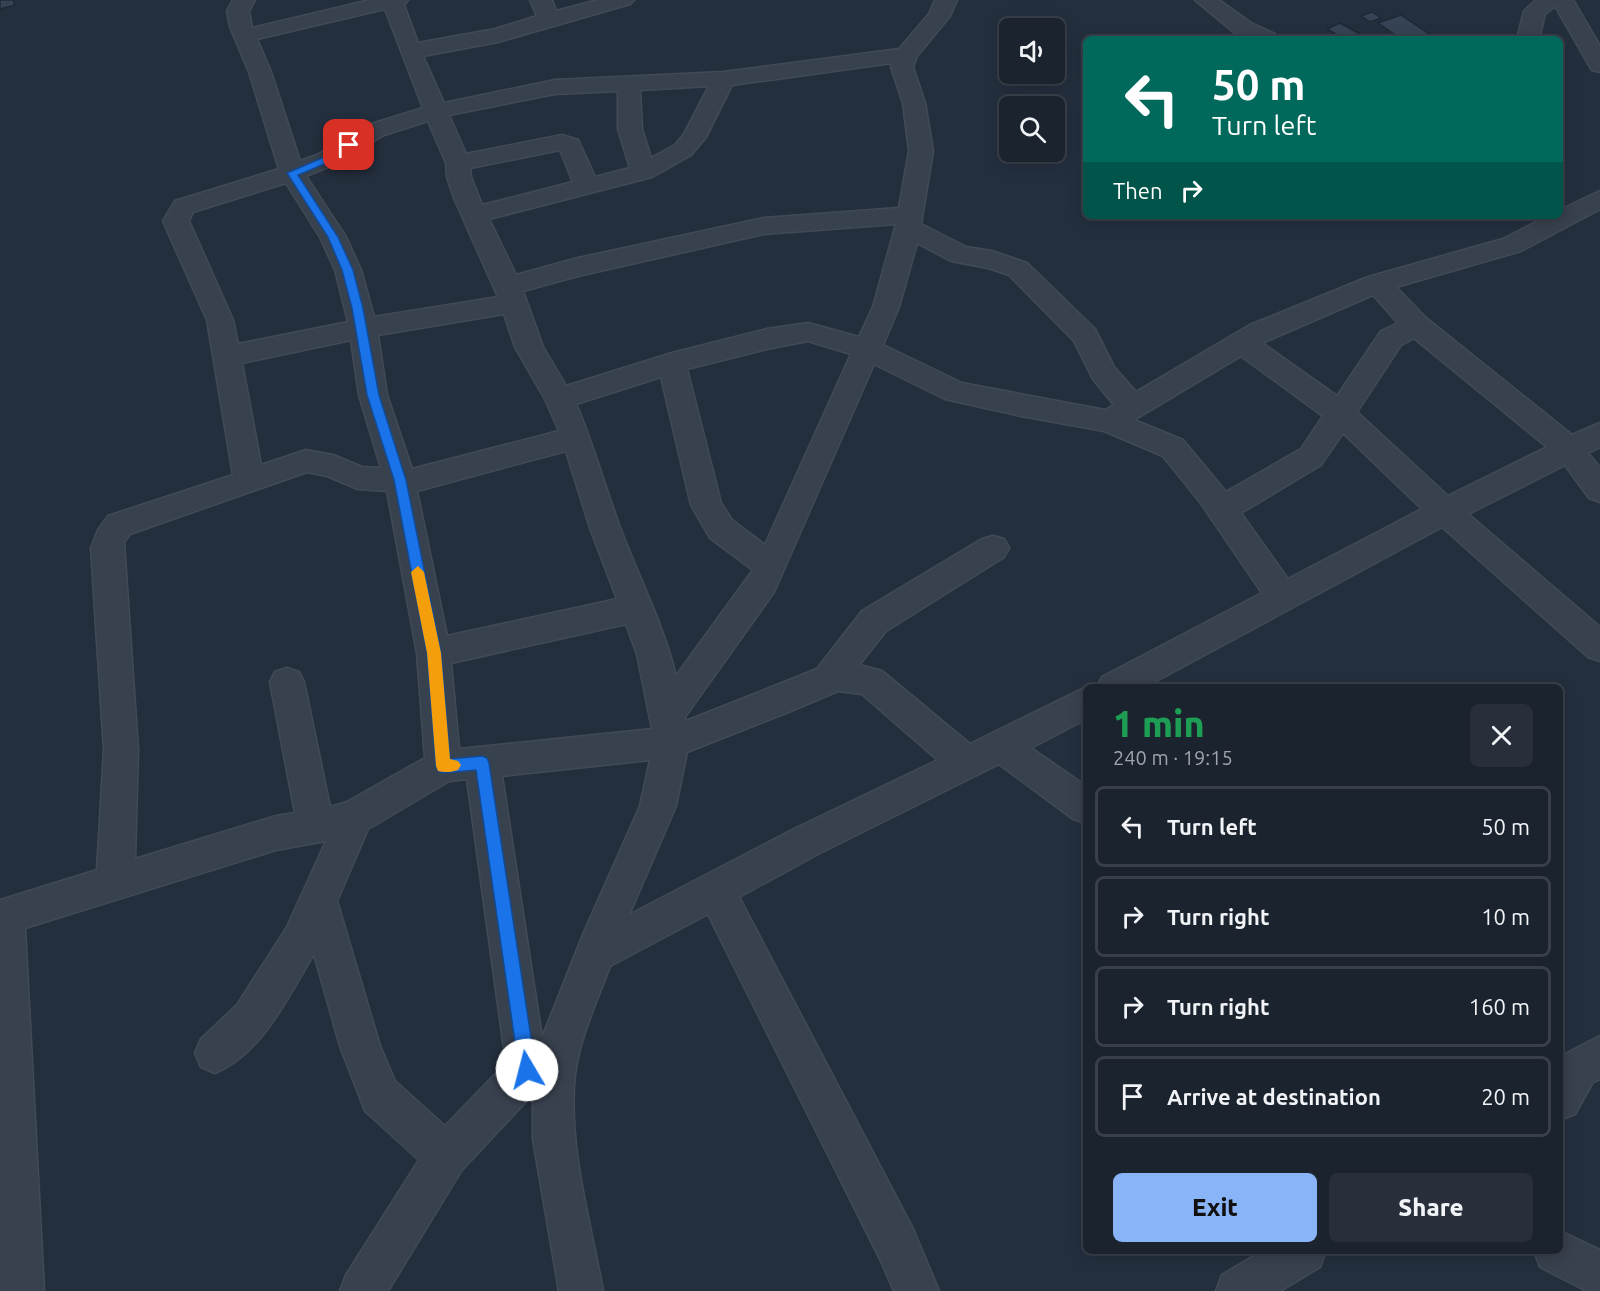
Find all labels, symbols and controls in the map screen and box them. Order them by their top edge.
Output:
map controls [999,18,1065,162]
button: sound [999,18,1065,84]
icon: left [1113,60,1191,138]
text: 50 m [1212,61,1306,108]
button: search [999,96,1065,162]
text: Turn left [1212,110,1316,140]
pin [323,119,374,170]
icon: arrive [332,128,365,161]
icon: right [1175,174,1208,207]
text: Then [1113,178,1163,203]
text: 1 min [1113,703,1205,744]
button: close [1470,704,1533,767]
text: 240 m · 19:15 [1113,746,1233,769]
icon: left [1116,810,1149,843]
text: Turn left [1167,814,1257,839]
text: 50 m [1481,814,1530,839]
icon: right [1116,900,1149,933]
text: Turn right [1167,904,1269,929]
text: 10 m [1481,904,1530,929]
icon: right [1116,990,1149,1023]
text: Turn right [1167,994,1269,1019]
text: 160 m [1469,994,1530,1019]
position arrow [495,1038,559,1102]
icon: arrive [1116,1080,1149,1113]
text: Arrive at destination [1167,1084,1381,1109]
text: 20 m [1481,1084,1530,1109]
button: Exit [1113,1173,1317,1242]
button: Share [1329,1173,1533,1242]

